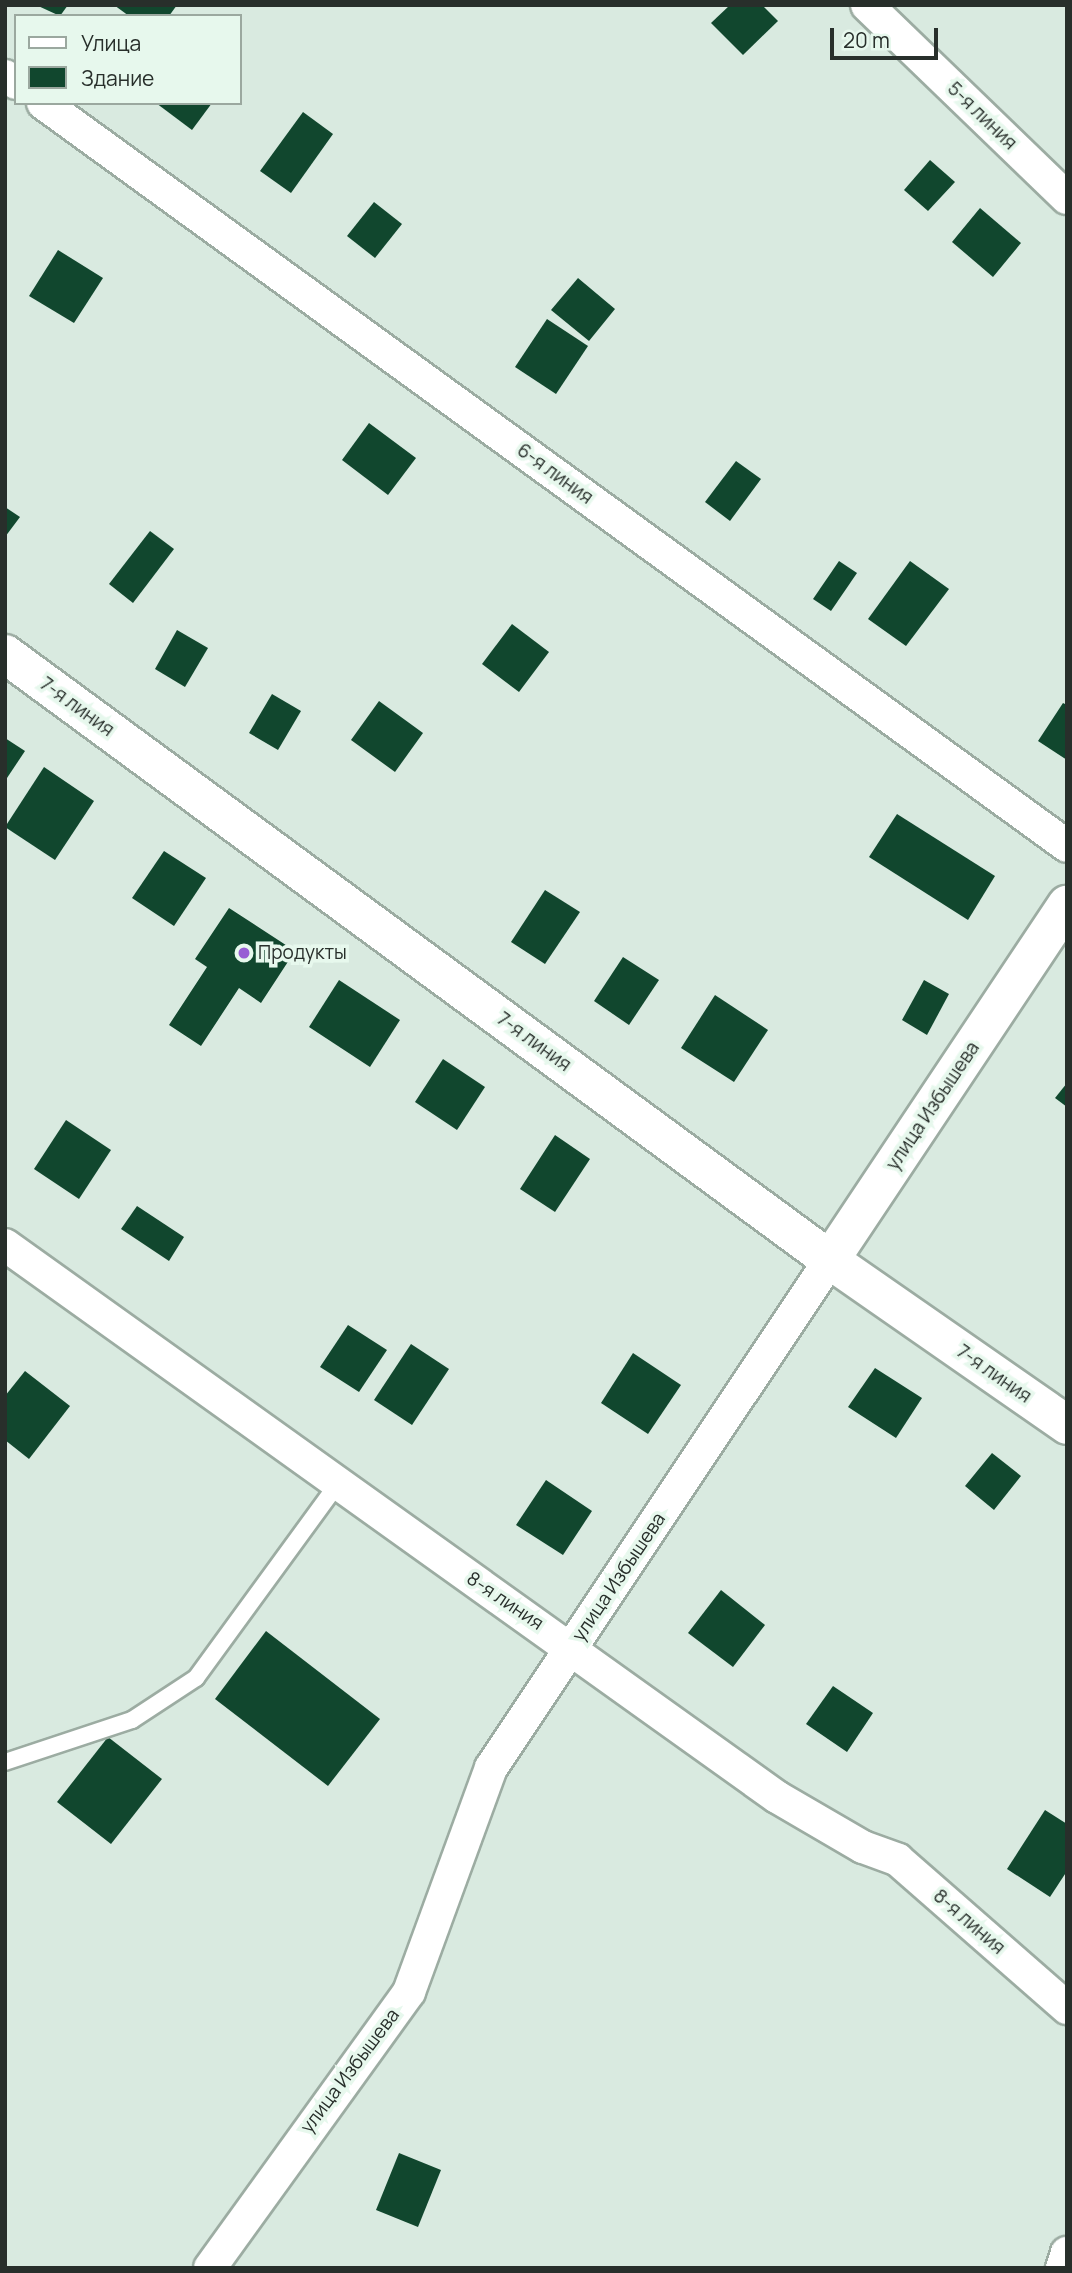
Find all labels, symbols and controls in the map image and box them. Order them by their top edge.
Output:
legend [14,14,242,105]
scale bar [834,14,942,58]
text: 20 m [843,26,890,54]
text: Улица [81,29,141,57]
text: Здание [81,64,154,92]
street label: 5-я линия [943,77,1021,155]
street label: 6-я линия [513,439,597,509]
street label: 7-я линия [36,673,118,741]
place label: Продукты [258,942,347,964]
marker: Продукты [236,945,252,961]
street label: 7-я линия [493,1008,575,1076]
street label: улица Избышева [882,1037,984,1175]
street label: 7-я линия [952,1340,1036,1408]
street label: улица Избышева [568,1508,670,1646]
street label: 8-я линия [462,1567,548,1635]
street label: 8-я линия [928,1885,1010,1959]
street label: улица Избышева [296,2004,404,2138]

